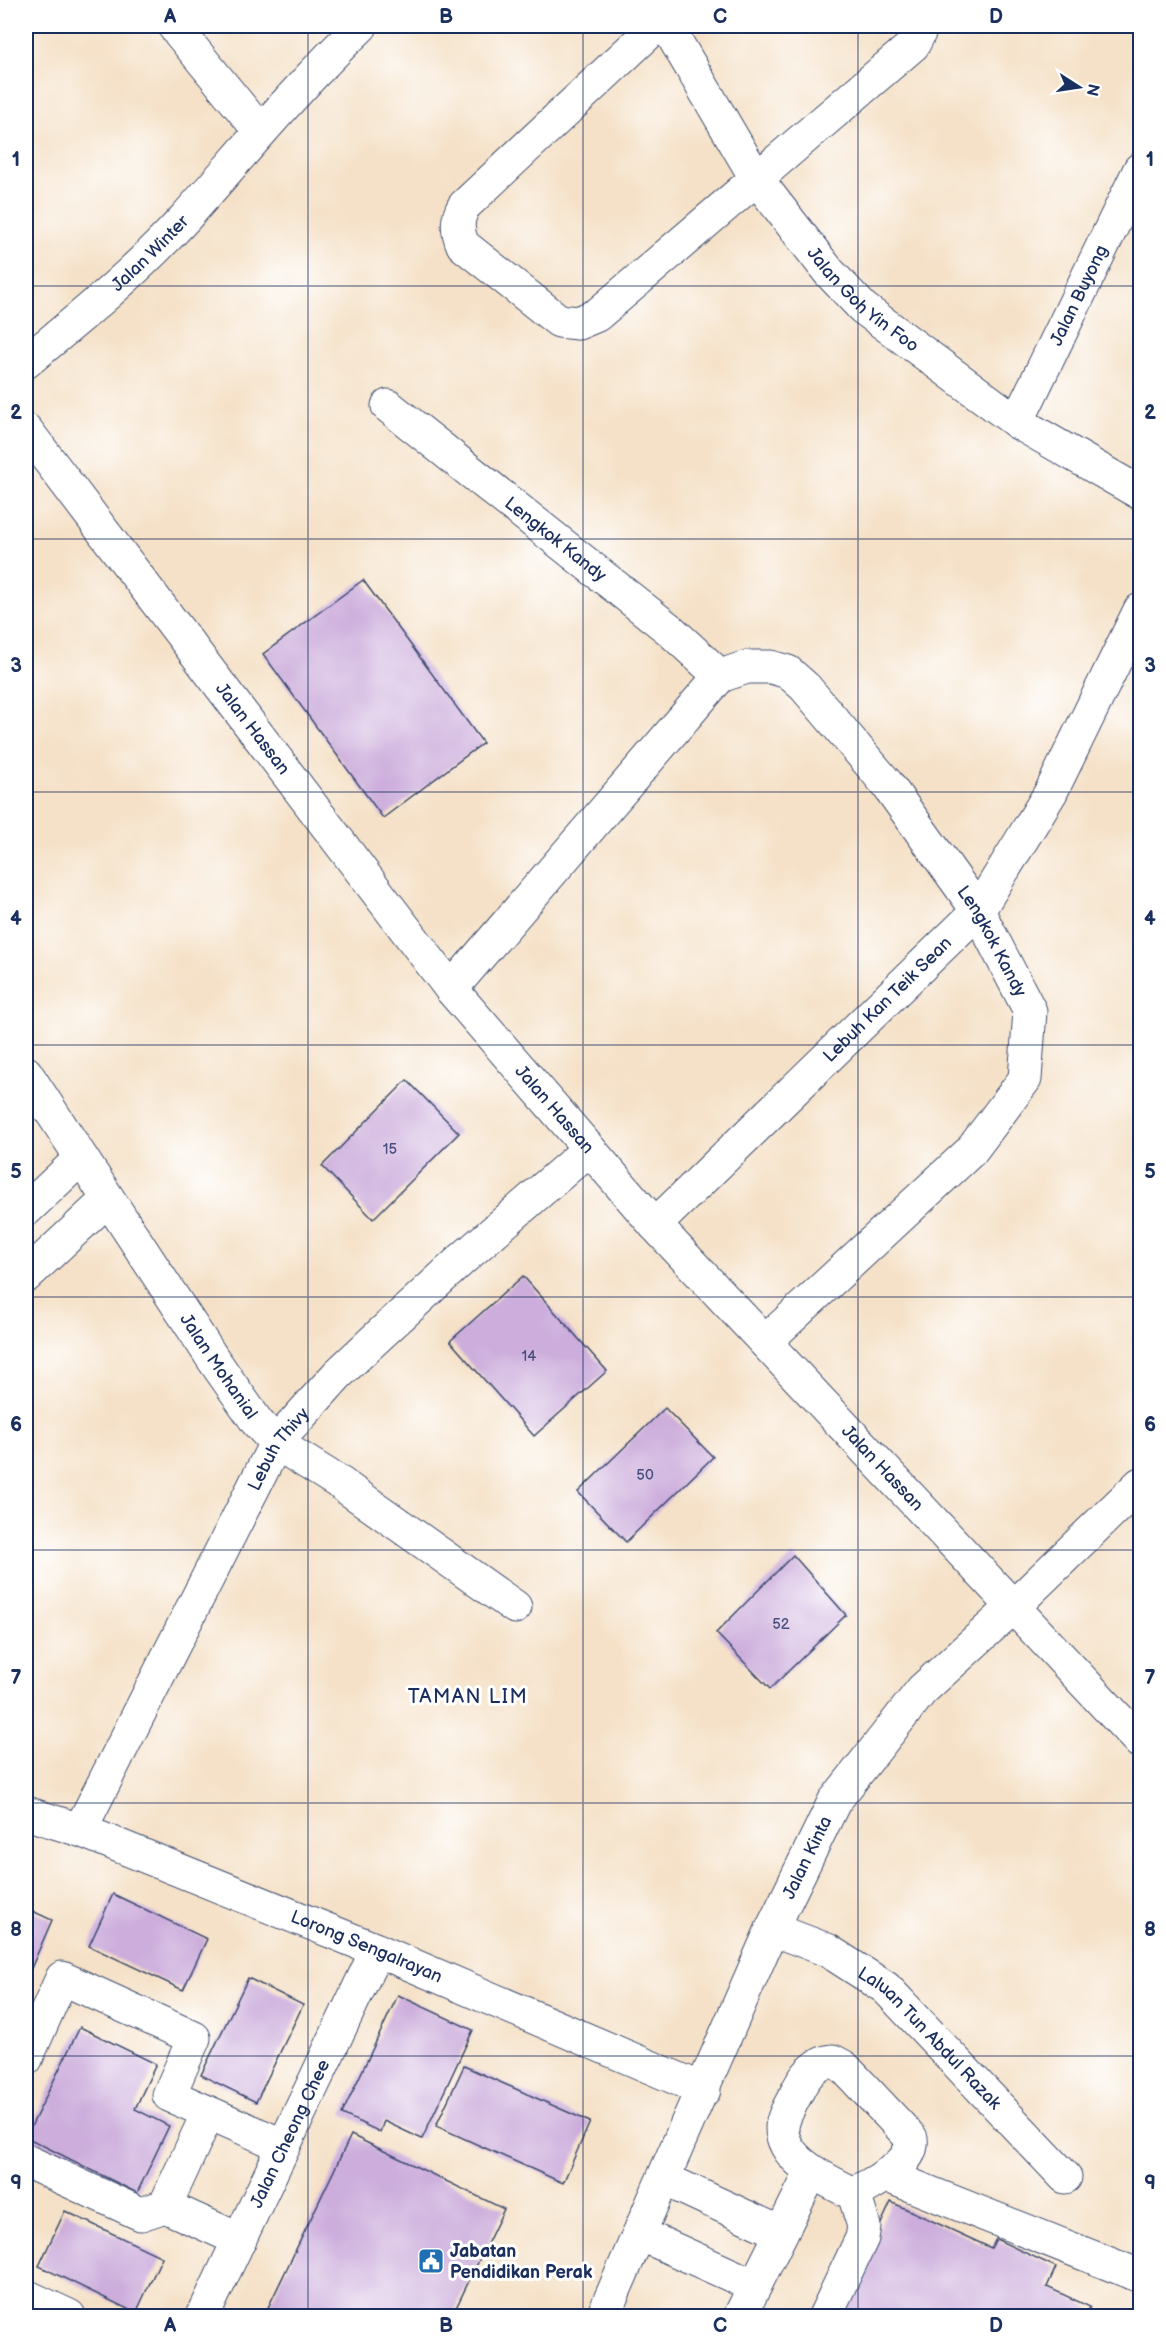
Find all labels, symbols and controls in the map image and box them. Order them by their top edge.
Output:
text: A [163,5,177,29]
text: B [439,5,453,29]
text: C [713,5,727,29]
text: D [989,5,1003,29]
north arrow [1049,57,1109,117]
text: N [1082,82,1103,98]
text: 1 [12,148,20,172]
text: 1 [1146,148,1154,172]
street label: Jalan Winter [107,210,193,296]
street label: Jalan Buyong [1045,242,1112,349]
street label: Jalan Goh Yin Foo [803,243,923,356]
text: 2 [10,401,22,425]
text: 2 [1144,401,1156,425]
street label: Lengkok Kandy [501,492,611,586]
text: 3 [10,654,22,678]
text: 3 [1144,654,1156,678]
street label: Jalan Hassan [211,678,295,779]
street label: Lengkok Kandy [953,882,1032,1001]
text: 4 [10,907,22,931]
text: 4 [1144,907,1156,931]
street label: Lebuh Kan Teik Sean [819,932,956,1066]
street label: Jalan Hassan [511,1061,599,1158]
house number: 15 [383,1140,397,1159]
text: 5 [10,1160,22,1184]
text: 5 [1144,1160,1156,1184]
street label: Jalan Mohanial [176,1310,262,1423]
house number: 14 [522,1347,536,1366]
street label: Lebuh Thivy [243,1402,314,1494]
text: 6 [10,1413,22,1437]
text: 6 [1144,1413,1156,1437]
street label: Jalan Hassan [837,1420,928,1515]
house number: 50 [636,1466,654,1485]
house number: 52 [772,1615,790,1634]
text: 7 [10,1666,22,1690]
text: 7 [1144,1666,1156,1690]
district label: TAMAN LIM [408,1685,528,1709]
street label: Jalan Kinta [778,1813,836,1902]
street label: Lorong Sengalrayan [288,1906,446,1987]
text: 8 [10,1918,22,1942]
text: 8 [1144,1918,1156,1942]
street label: Laluan Tun Abdul Razak [854,1962,1006,2114]
street label: Jalan Cheong Chee [246,2056,334,2211]
text: 9 [10,2171,22,2195]
text: 9 [1144,2171,1156,2195]
place label: Jabatan Pendidikan Perak [450,2241,593,2283]
public building icon: Jabatan Pendidikan Perak [416,2246,446,2276]
text: A [163,2314,177,2338]
text: B [439,2314,453,2338]
text: C [713,2314,727,2338]
text: D [989,2314,1003,2338]

